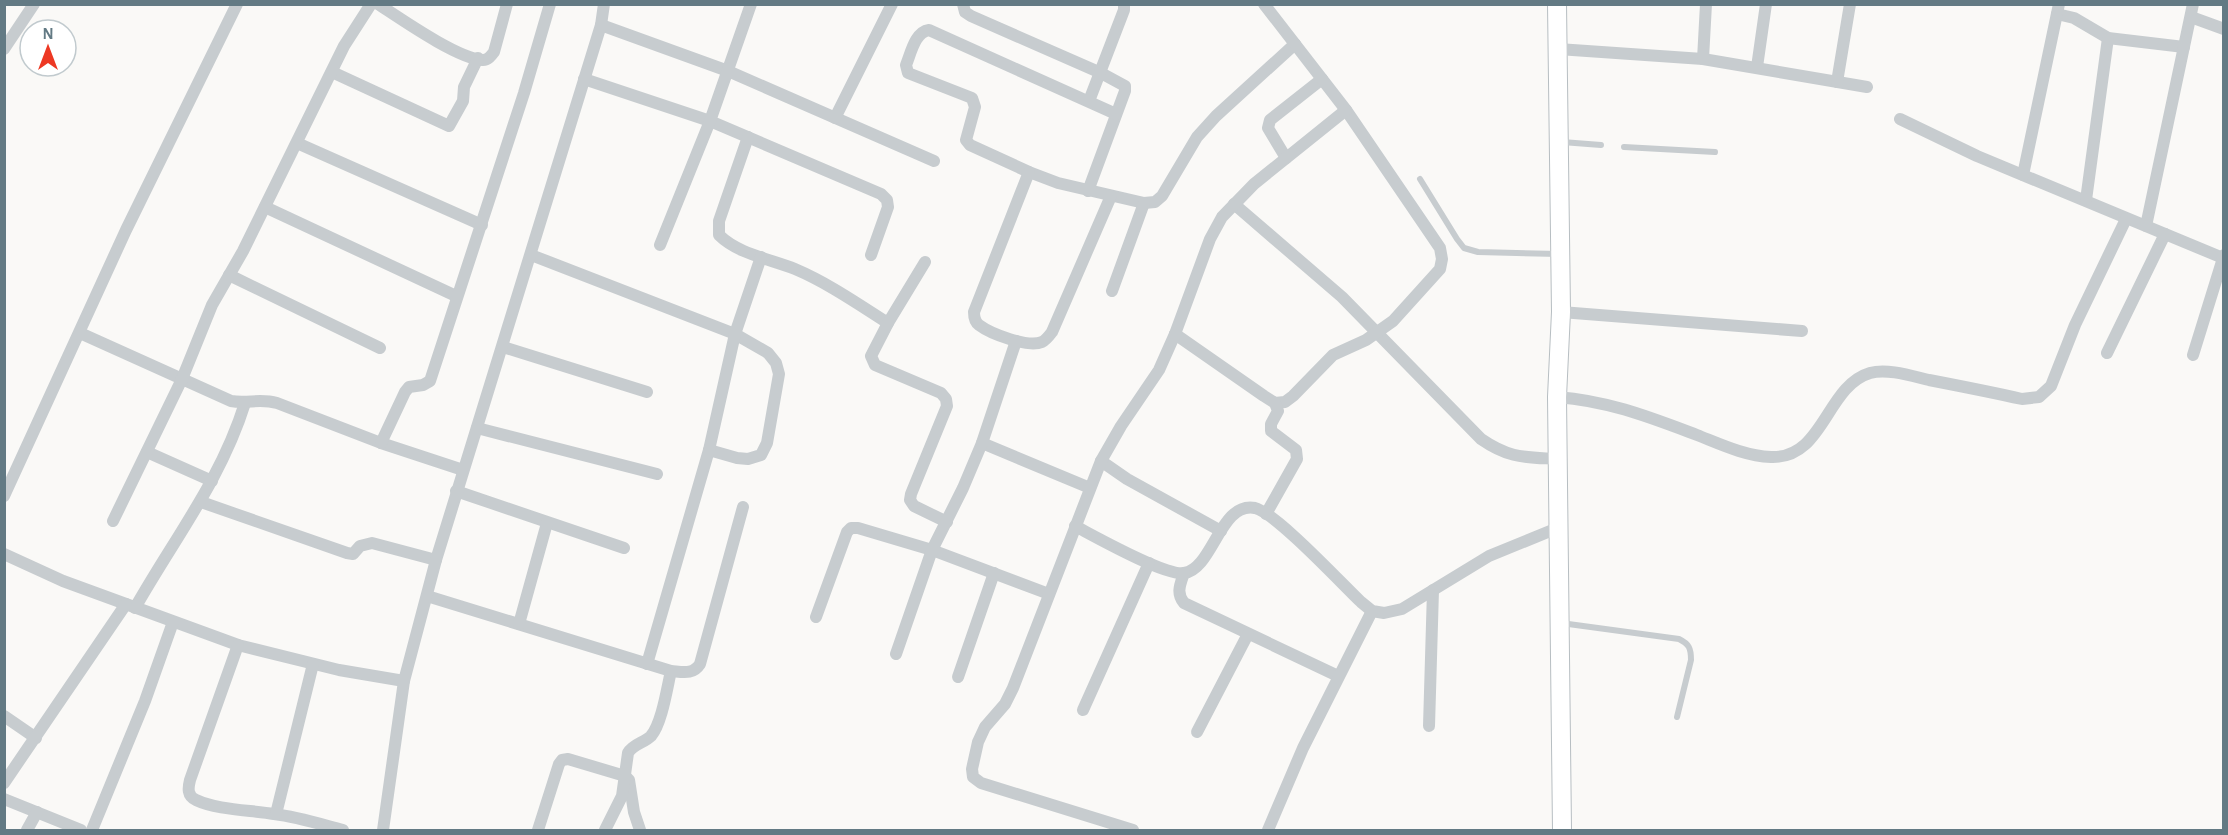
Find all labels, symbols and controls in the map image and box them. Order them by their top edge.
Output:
north arrow [18,18,78,78]
text: N [42,26,54,42]

